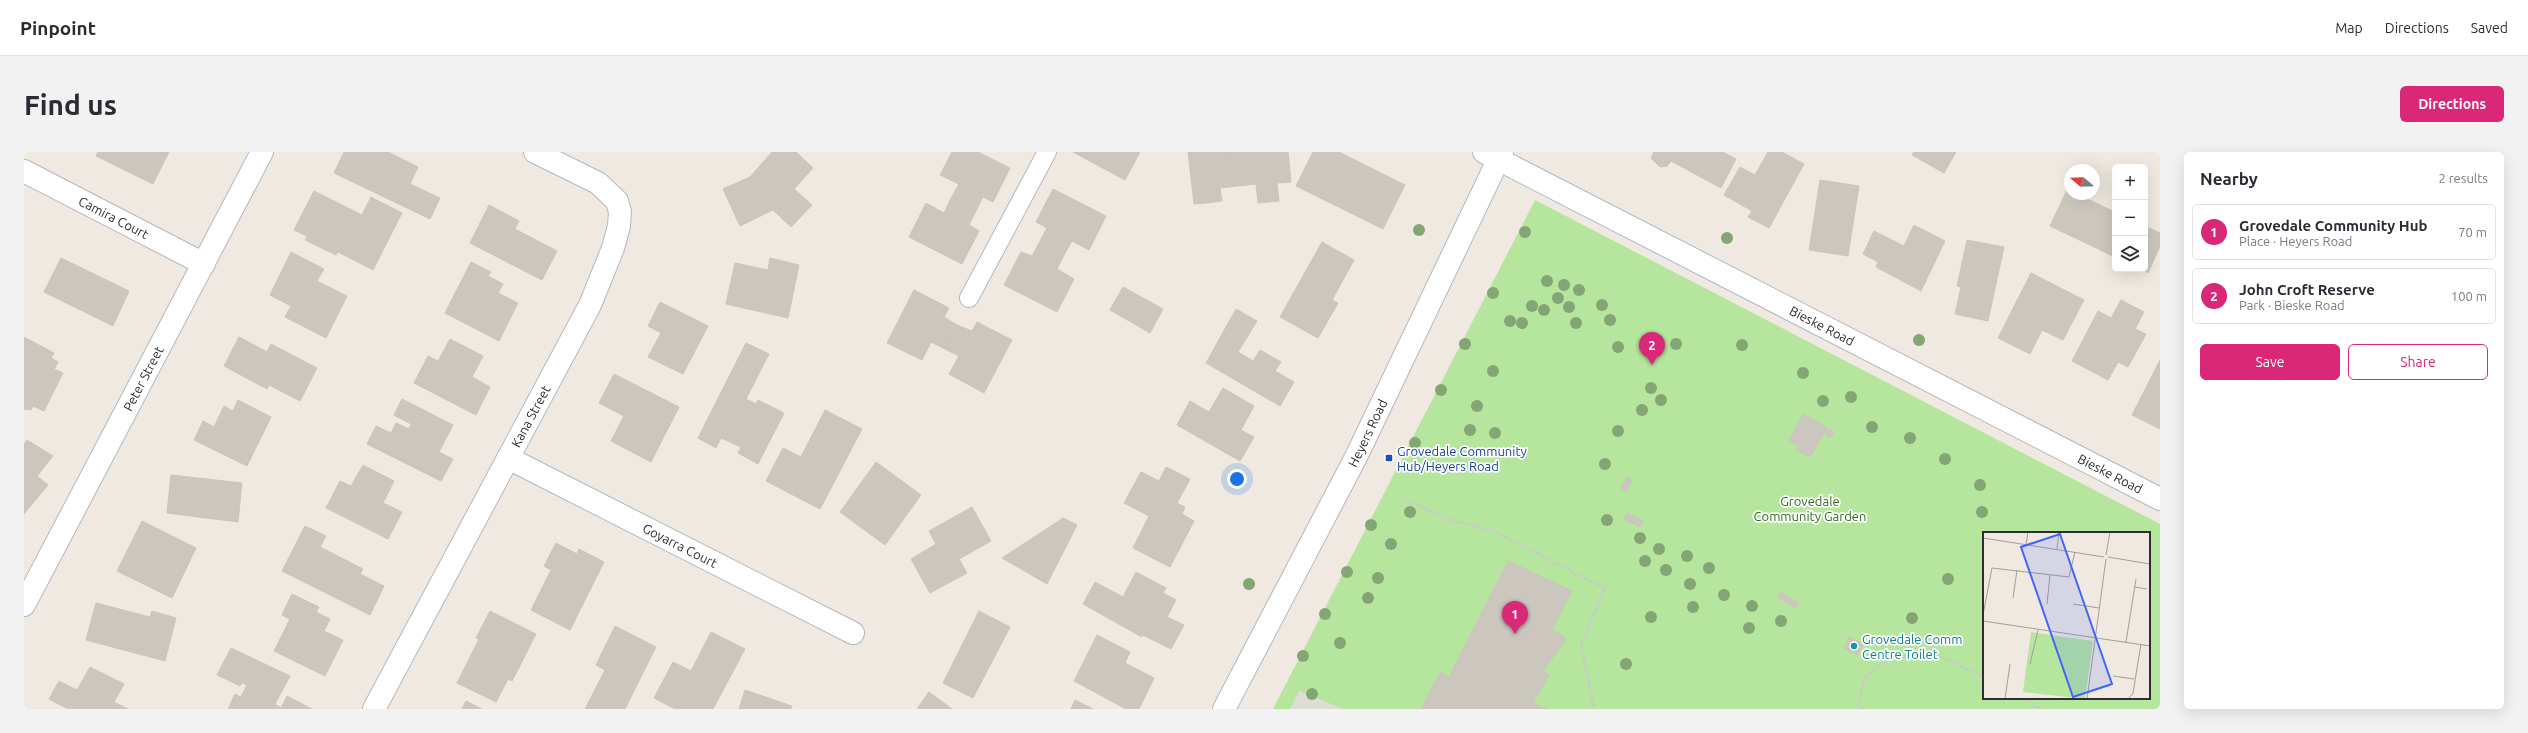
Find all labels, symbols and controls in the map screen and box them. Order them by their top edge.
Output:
text: Pinpoint [20,17,96,39]
text: Map [2335,20,2363,36]
text: Directions [2385,20,2449,36]
text: Saved [2471,20,2508,36]
button: Directions [2400,86,2504,122]
text: Find us [24,89,117,120]
north arrow [2064,164,2100,200]
map controls [2112,164,2148,272]
button: + [2112,164,2148,200]
text: Nearby [2200,169,2258,188]
text: 2 results [2438,171,2488,185]
street label: Camira Court [76,194,151,241]
button: − [2112,200,2148,236]
text: Grovedale Community Hub [2239,217,2427,234]
text: 1 [2210,225,2218,239]
text: 70 m [2458,225,2487,239]
text: Place · Heyers Road [2239,234,2352,248]
button: layers [2112,236,2148,272]
text: John Croft Reserve [2239,281,2375,298]
text: 2 [2210,289,2218,303]
text: 100 m [2451,289,2487,303]
text: Park · Bieske Road [2239,298,2345,312]
street label: Bieske Road [1787,303,1857,348]
pin: 2 [1639,332,1665,365]
street label: Peter Street [120,344,166,413]
button: Save [2200,344,2340,380]
button: Share [2348,344,2488,380]
street label: Kana Street [508,383,553,450]
street label: Heyers Road [1345,397,1390,469]
place label: Grovedale Community Hub/Heyers Road [1397,444,1527,473]
street label: Bieske Road [2076,451,2145,496]
marker: Grovedale Community Hub/Heyers Road [1384,453,1394,463]
your location [1227,469,1247,489]
park label: Grovedale Community Garden [1754,494,1866,523]
street label: Goyarra Court [640,521,720,570]
inset map [1983,532,2150,699]
pin: 1 [1502,601,1528,634]
place label: Grovedale Comm Centre Toilet [1862,632,1962,661]
marker: Grovedale Comm Centre Toilet [1849,641,1859,651]

